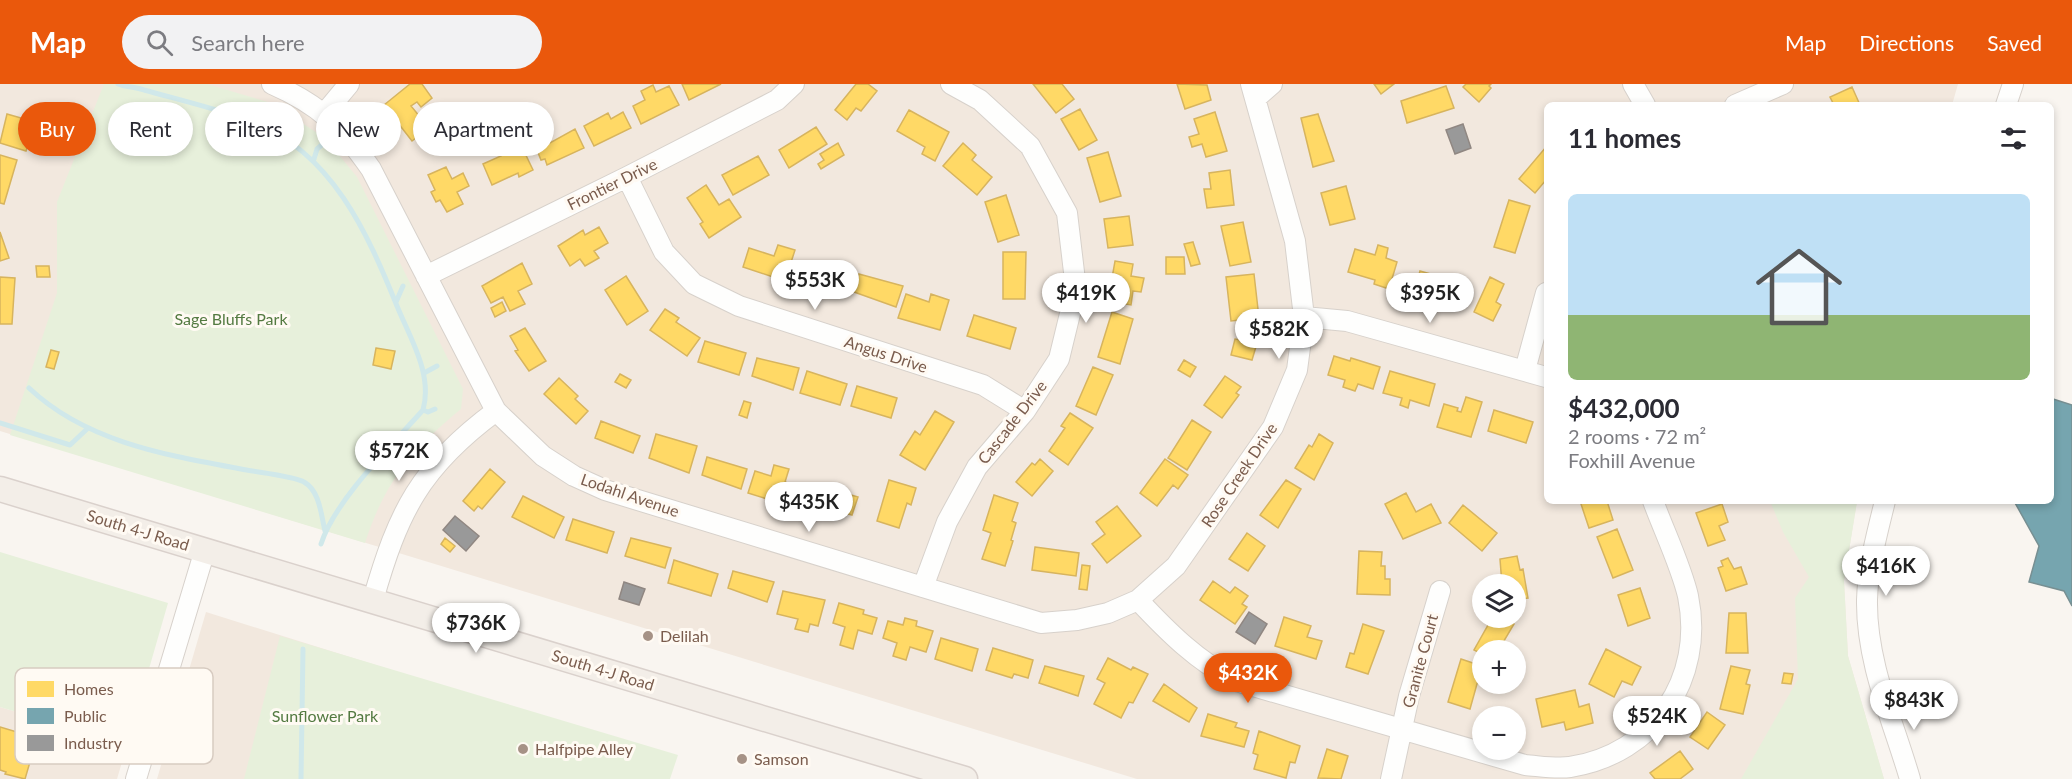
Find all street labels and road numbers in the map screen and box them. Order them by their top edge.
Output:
street label: Frontier Drive [564,154,660,214]
street label: Angus Drive [842,331,930,376]
street label: Cascade Drive [973,376,1050,467]
street label: Rose Creek Drive [1197,419,1280,530]
street label: Lodahl Avenue [578,469,682,520]
street label: South 4-J Road [85,505,192,554]
street label: Granite Court [1398,612,1441,710]
street label: South 4-J Road [550,645,657,694]

